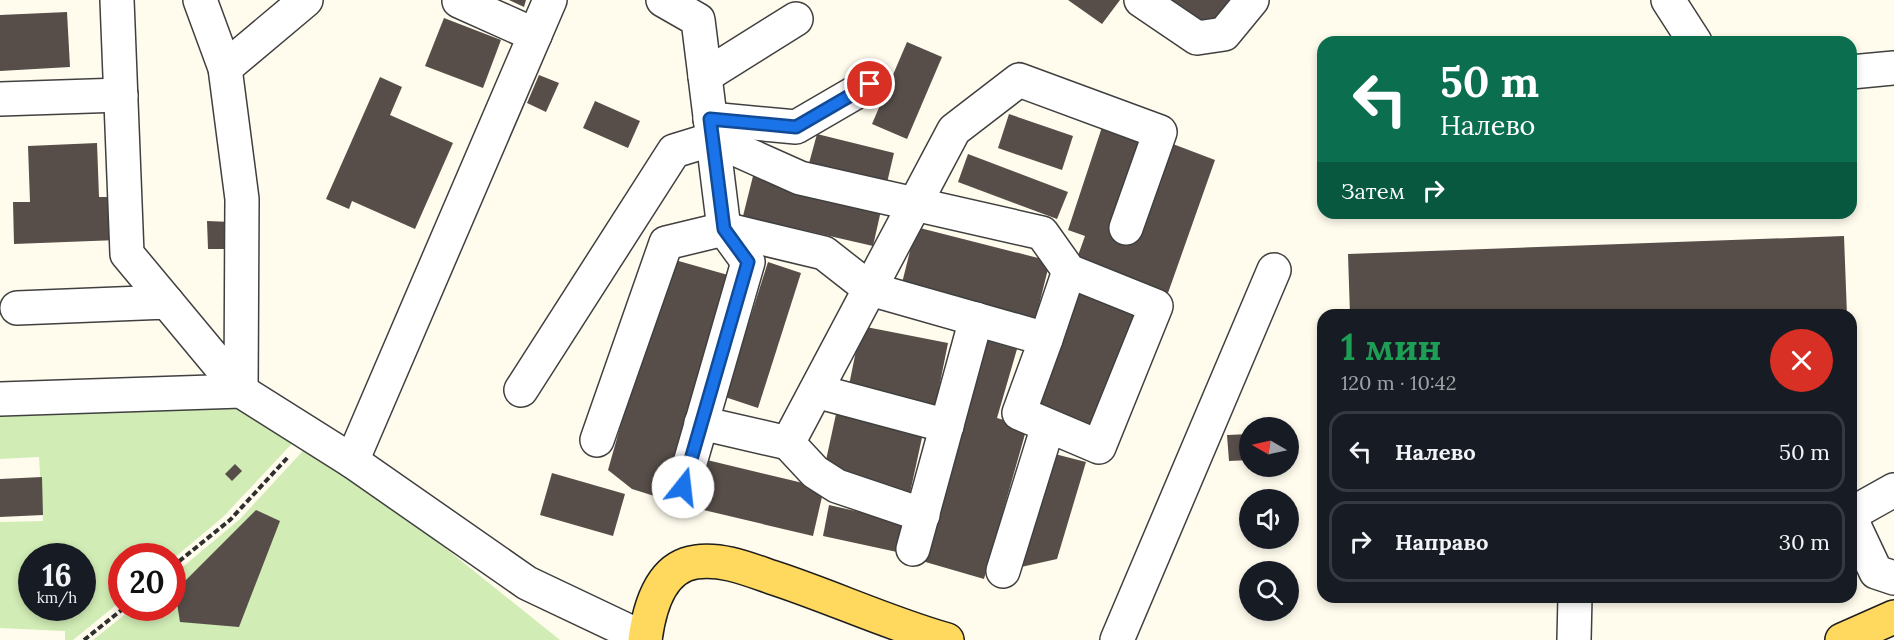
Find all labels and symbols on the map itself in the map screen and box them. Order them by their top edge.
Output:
pin [844,58,895,109]
north arrow [1239,417,1299,477]
position arrow [651,455,715,519]
speed limit sign: 20 [108,543,186,621]

